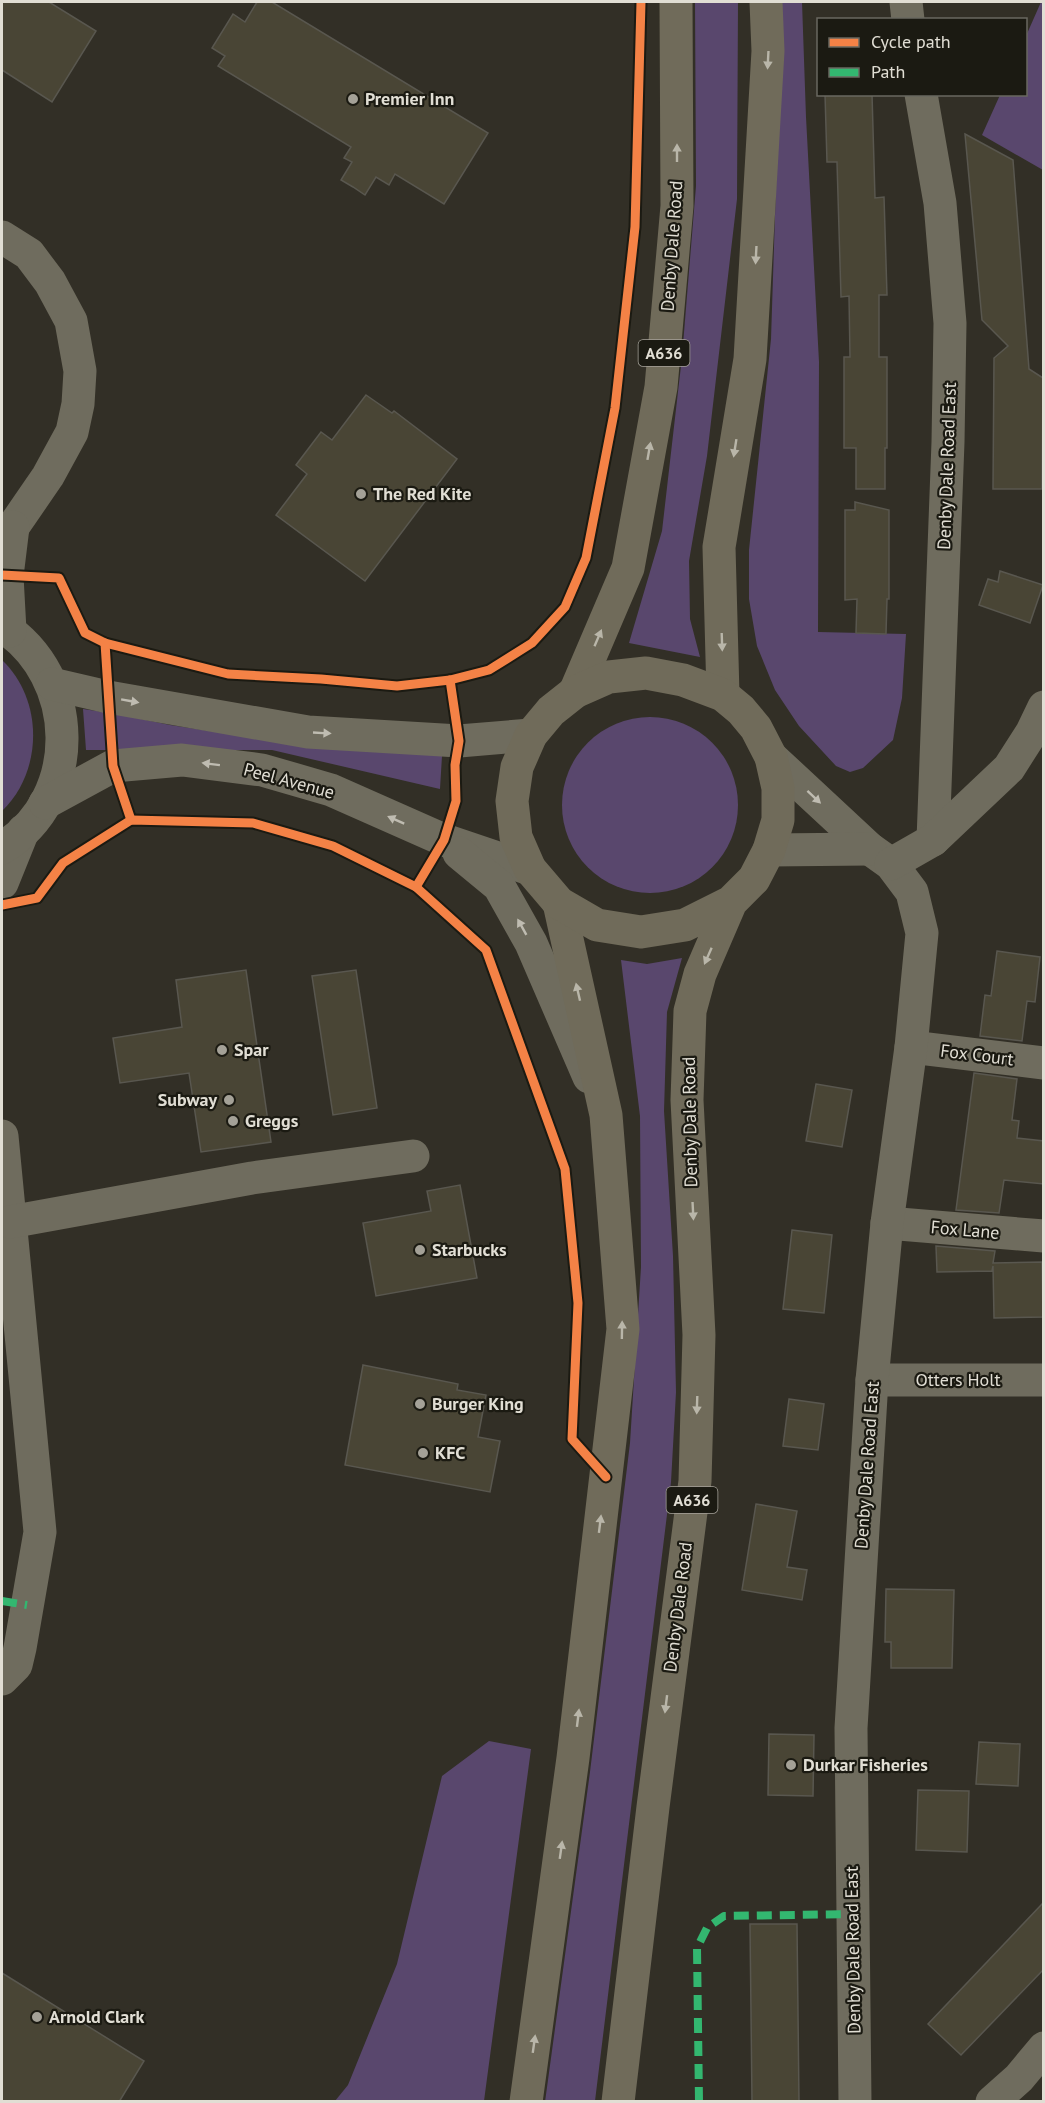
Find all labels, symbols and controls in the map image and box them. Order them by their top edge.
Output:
legend [817,18,1027,96]
text: Cycle path [871,30,951,53]
one-way arrow [763,50,772,69]
text: Path [871,60,905,83]
place label: Premier Inn [365,87,454,110]
marker: Premier Inn [346,92,360,106]
one-way arrow [672,143,682,162]
street label: Denby Dale Road [655,180,688,312]
one-way arrow [751,245,761,264]
road number: A636 [638,340,690,366]
street label: Denby Dale Road East [932,382,961,550]
one-way arrow [730,439,739,458]
one-way arrow [645,441,654,460]
place label: The Red Kite [373,482,471,505]
marker: The Red Kite [354,487,368,501]
one-way arrow [594,629,603,647]
one-way arrow [717,632,726,651]
one-way arrow [120,696,139,705]
one-way arrow [312,728,331,737]
street label: Peel Avenue [241,757,337,804]
one-way arrow [201,759,220,768]
one-way arrow [806,789,820,803]
one-way arrow [387,815,405,825]
one-way arrow [517,918,527,935]
one-way arrow [703,947,713,965]
one-way arrow [573,983,583,1001]
place label: Spar [234,1038,269,1061]
street label: Fox Court [939,1039,1015,1070]
marker: Spar [215,1043,229,1057]
street label: Denby Dale Road [677,1056,702,1188]
place label: Subway [158,1088,217,1111]
marker: Subway [222,1093,236,1107]
place label: Greggs [245,1109,299,1132]
marker: Greggs [226,1114,240,1128]
one-way arrow [688,1201,697,1220]
street label: Fox Lane [930,1215,1000,1244]
place label: Starbucks [432,1238,507,1261]
marker: Starbucks [413,1243,427,1257]
one-way arrow [617,1321,626,1340]
street label: Otters Holt [915,1368,1001,1391]
street label: Denby Dale Road East [849,1380,884,1550]
place label: Burger King [432,1392,524,1415]
one-way arrow [692,1396,701,1415]
marker: Burger King [413,1397,427,1411]
place label: KFC [435,1441,465,1464]
marker: KFC [416,1446,430,1460]
road number: A636 [666,1487,718,1513]
one-way arrow [596,1514,605,1533]
street label: Denby Dale Road [658,1541,697,1673]
one-way arrow [661,1694,671,1713]
one-way arrow [573,1708,583,1727]
place label: Durkar Fisheries [803,1753,928,1776]
marker: Durkar Fisheries [784,1758,798,1772]
one-way arrow [556,1841,565,1860]
street label: Denby Dale Road East [840,1866,865,2034]
place label: Arnold Clark [49,2005,145,2028]
marker: Arnold Clark [30,2010,44,2024]
one-way arrow [530,2034,539,2053]

